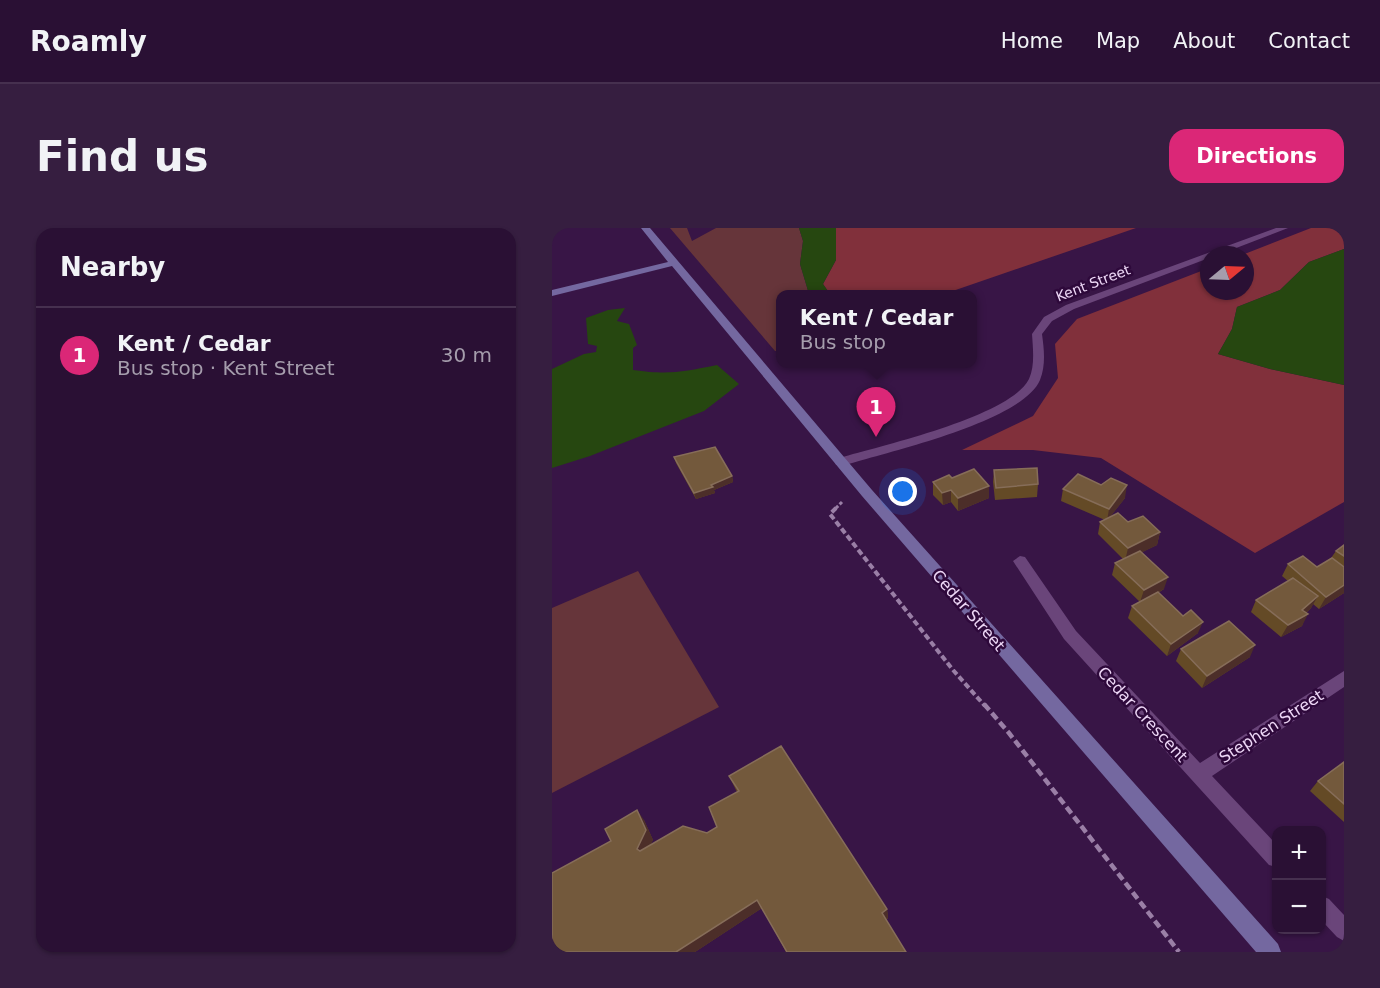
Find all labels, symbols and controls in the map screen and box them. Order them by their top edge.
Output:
text: Roamly [30,25,147,58]
text: Home [1001,29,1063,53]
text: Map [1096,29,1140,53]
text: About [1173,29,1235,53]
text: Contact [1268,29,1350,53]
button: Directions [1169,129,1344,183]
text: Find us [36,132,209,181]
north arrow [1200,246,1254,300]
text: Nearby [60,252,165,282]
street label: Kent Street [1054,261,1133,305]
popup [776,290,977,368]
text: Kent / Cedar [800,305,953,330]
text: Bus stop [800,330,886,354]
text: Kent / Cedar [117,331,271,356]
text: 1 [73,343,86,367]
text: 30 m [441,343,492,367]
text: Bus stop · Kent Street [117,356,335,380]
pin: 1 [856,388,896,437]
your location [888,477,917,506]
street label: Cedar Street [928,566,1009,655]
street label: Cedar Crescent [1094,663,1192,766]
street label: Stephen Street [1216,686,1327,767]
map controls [1272,826,1326,934]
button: + [1272,826,1326,880]
button: − [1272,880,1326,934]

